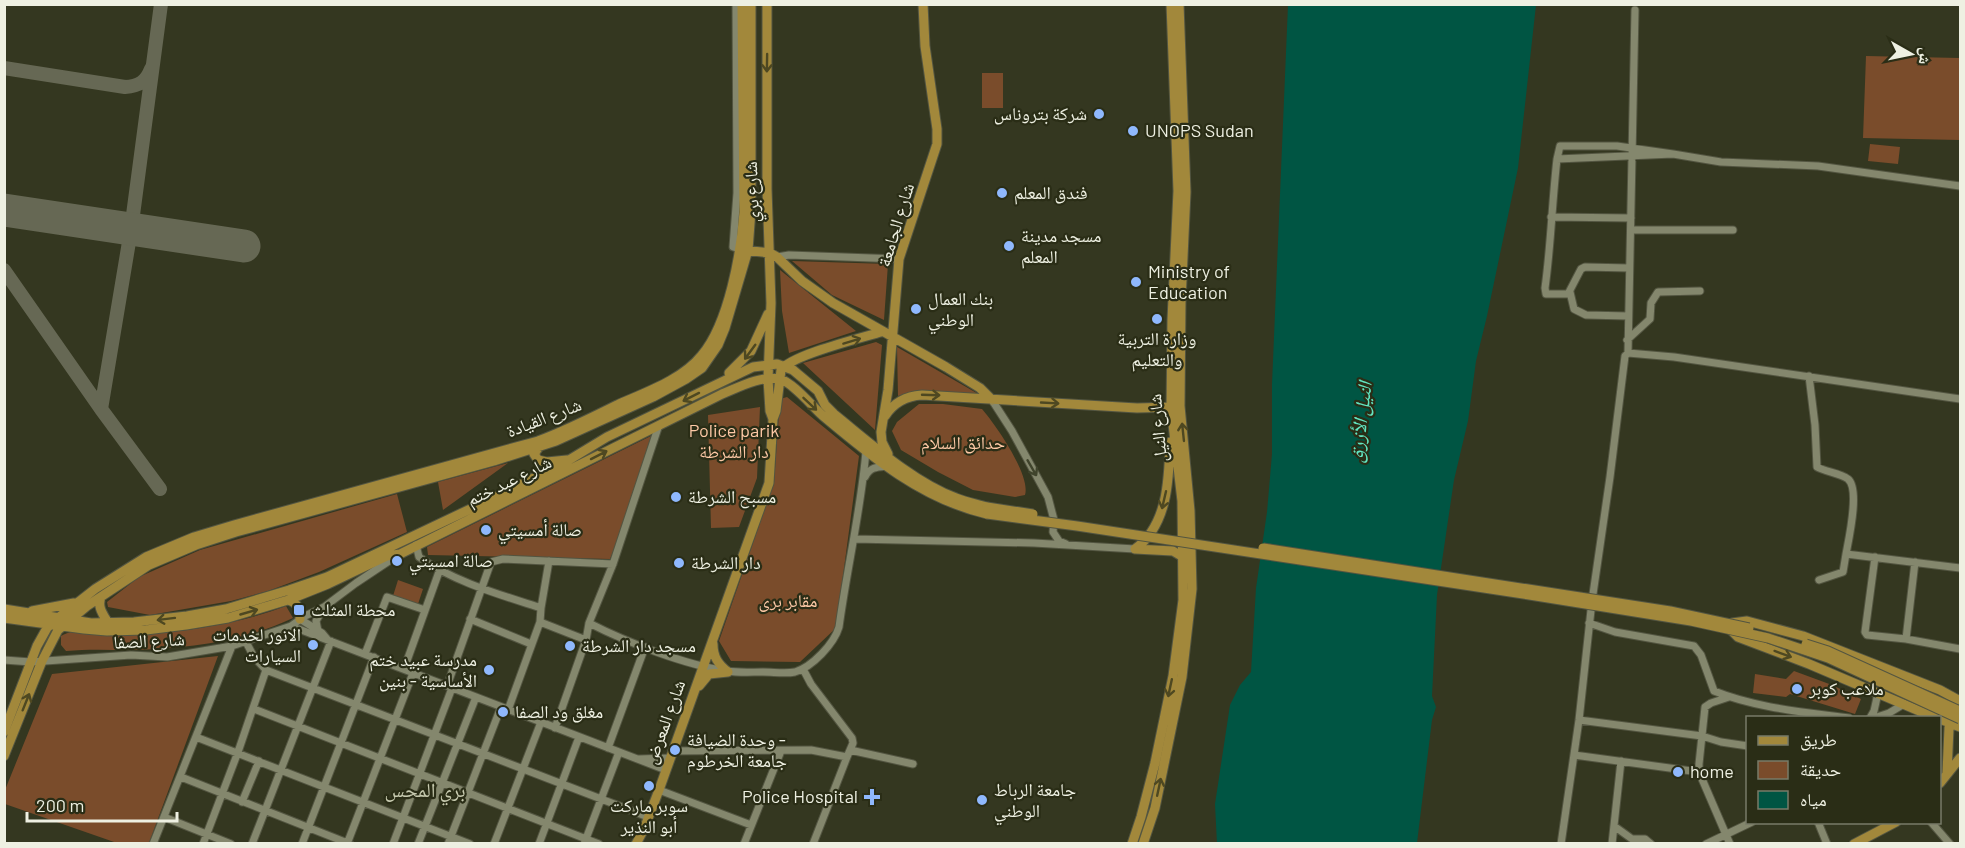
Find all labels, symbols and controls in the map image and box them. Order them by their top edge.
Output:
north arrow [1881,24,1941,84]
text: ش [1915,46,1937,66]
one-way arrow [761,52,773,72]
place label: شركة بتروناس [994,102,1087,125]
marker: شركة بتروناس [1092,107,1106,121]
place label: UNOPS Sudan [1145,119,1254,141]
marker: UNOPS Sudan [1126,124,1140,138]
street label: شارع بري [739,161,768,223]
street label: شارع الجامعة [872,180,919,269]
place label: فندق المعلم [1014,181,1088,205]
marker: فندق المعلم [995,186,1009,200]
place label: مسجد مدينة المعلم [1021,224,1102,269]
marker: مسجد مدينة المعلم [1002,239,1016,253]
place label: Ministry of Education [1148,260,1230,303]
marker: Ministry of Education [1129,275,1143,289]
place label: بنك العمال الوطني [928,287,993,335]
marker: بنك العمال الوطني [909,302,923,316]
marker: وزارة التربية والتعليم [1150,312,1164,326]
place label: وزارة التربية والتعليم [1118,327,1196,372]
one-way arrow [842,335,861,346]
one-way arrow [744,343,756,359]
water label: النيل الأزرق [1342,378,1378,464]
one-way arrow [920,390,940,401]
one-way arrow [683,392,701,403]
street label: شارع القيادة [503,393,585,442]
street label: شارع النيل [1143,393,1172,463]
one-way arrow [802,397,817,411]
one-way arrow [1040,398,1060,409]
park label: Police parik دار الشرطة [689,419,779,462]
one-way arrow [1177,423,1188,442]
park label: حدائق السلام [921,431,1005,455]
one-way arrow [589,449,607,460]
street label: شارع عبد ختم [463,450,555,512]
one-way arrow [1027,460,1039,477]
place label: مسبح الشرطة [688,485,776,509]
marker: مسبح الشرطة [669,490,683,504]
one-way arrow [1158,490,1170,509]
place label: صالة أمسيتي [498,518,582,545]
marker: صالة أمسيتي [479,523,493,537]
place label: صالة امسيتي [409,549,493,576]
place label: دار الشرطة [691,551,761,573]
marker: صالة امسيتي [390,554,404,568]
marker: دار الشرطة [672,556,686,570]
park label: مقابر برى [759,589,817,612]
place label: محطة المثلث [311,598,395,620]
marker: محطة المثلث [292,603,306,617]
one-way arrow [239,605,258,617]
one-way arrow [157,613,177,624]
place label: الانور لخدمات السيارات [212,623,301,666]
street label: شارع الصفا [113,627,185,654]
place label: مسجد دار الشرطة [582,634,696,656]
marker: الانور لخدمات السيارات [306,638,320,652]
marker: مسجد دار الشرطة [563,639,577,653]
place label: مدرسة عبيد ختم الأساسية - بنين [369,648,477,692]
one-way arrow [1773,649,1792,660]
marker: مدرسة عبيد ختم الأساسية - بنين [482,663,496,677]
street label: شارع المعرض [639,677,690,767]
place label: ملاعب كوبر [1808,677,1884,700]
one-way arrow [1164,678,1175,697]
marker: ملاعب كوبر [1790,682,1804,696]
one-way arrow [22,693,33,712]
place label: مغلق ود الصفا [515,700,603,723]
marker: مغلق ود الصفا [496,705,510,719]
legend [1746,716,1941,824]
place label: وحدة الضيافة - جامعة الخرطوم [687,728,787,773]
text: طريق [1800,728,1837,751]
marker: وحدة الضيافة - جامعة الخرطوم [668,743,682,757]
text: حديقة [1800,758,1841,780]
place label: home [1690,760,1734,782]
marker: home [1671,765,1685,779]
district label: بري المحس [385,777,465,806]
place label: جامعة الرباط الوطني [994,778,1076,826]
one-way arrow [1154,778,1166,797]
marker: سوبر ماركت أبو النذير [642,779,656,793]
scale bar [27,785,177,823]
place label: Police Hospital [742,785,858,807]
marker: Police Hospital [863,788,881,806]
text: مياه [1800,788,1827,810]
marker: جامعة الرباط الوطني [975,793,989,807]
text: 200 m [36,794,84,816]
place label: سوبر ماركت أبو النذير [610,794,688,838]

